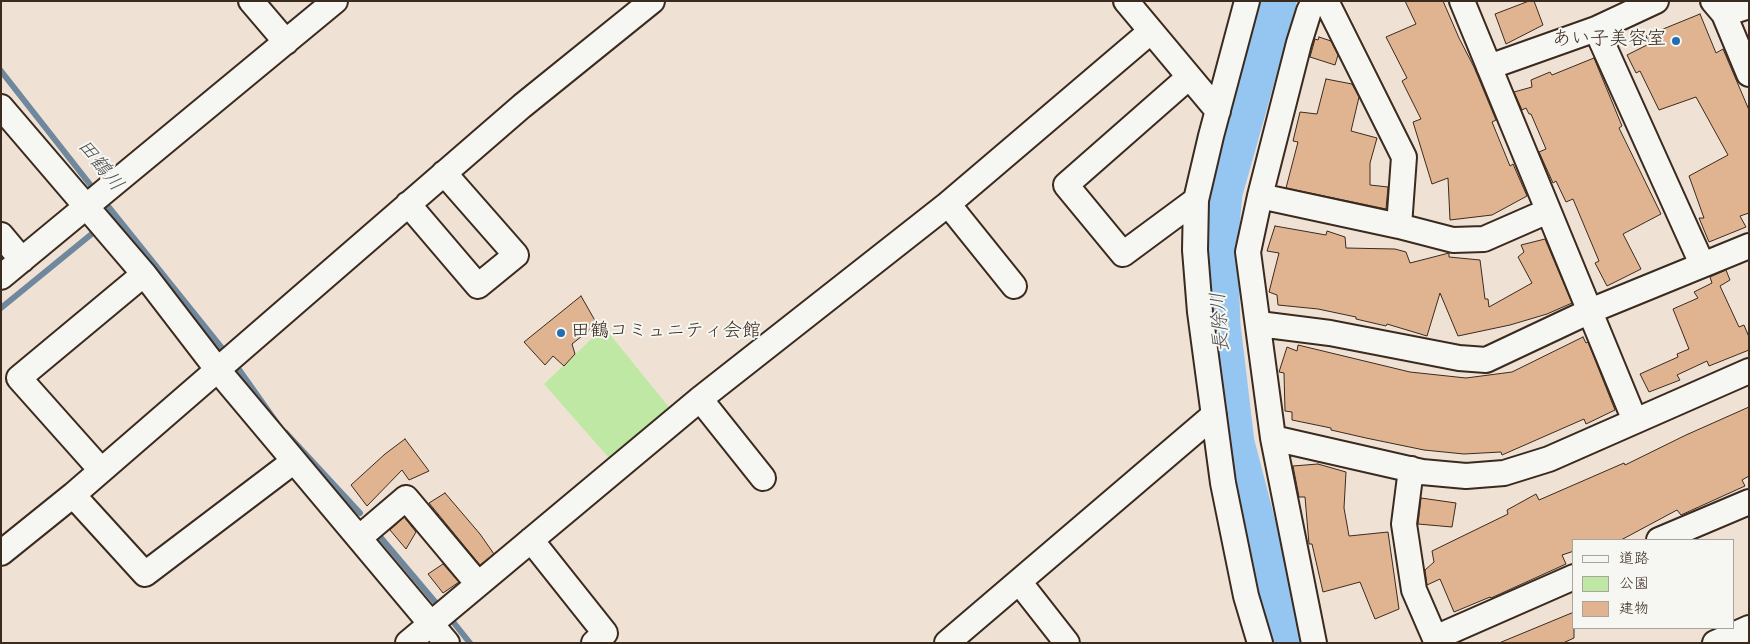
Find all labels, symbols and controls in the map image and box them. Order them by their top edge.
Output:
place label: あい子美容室 [1552,30,1666,52]
marker: あい子美容室 [1670,35,1682,47]
water label: 田鶴川 [70,136,126,198]
water label: 長除川 [1209,291,1237,353]
place label: 田鶴コミュニティ会館 [571,322,761,344]
marker: 田鶴コミュニティ会館 [555,327,567,339]
legend [1572,539,1735,629]
text: 道路 [1619,549,1649,571]
text: 公園 [1619,574,1649,596]
text: 建物 [1619,599,1649,621]

